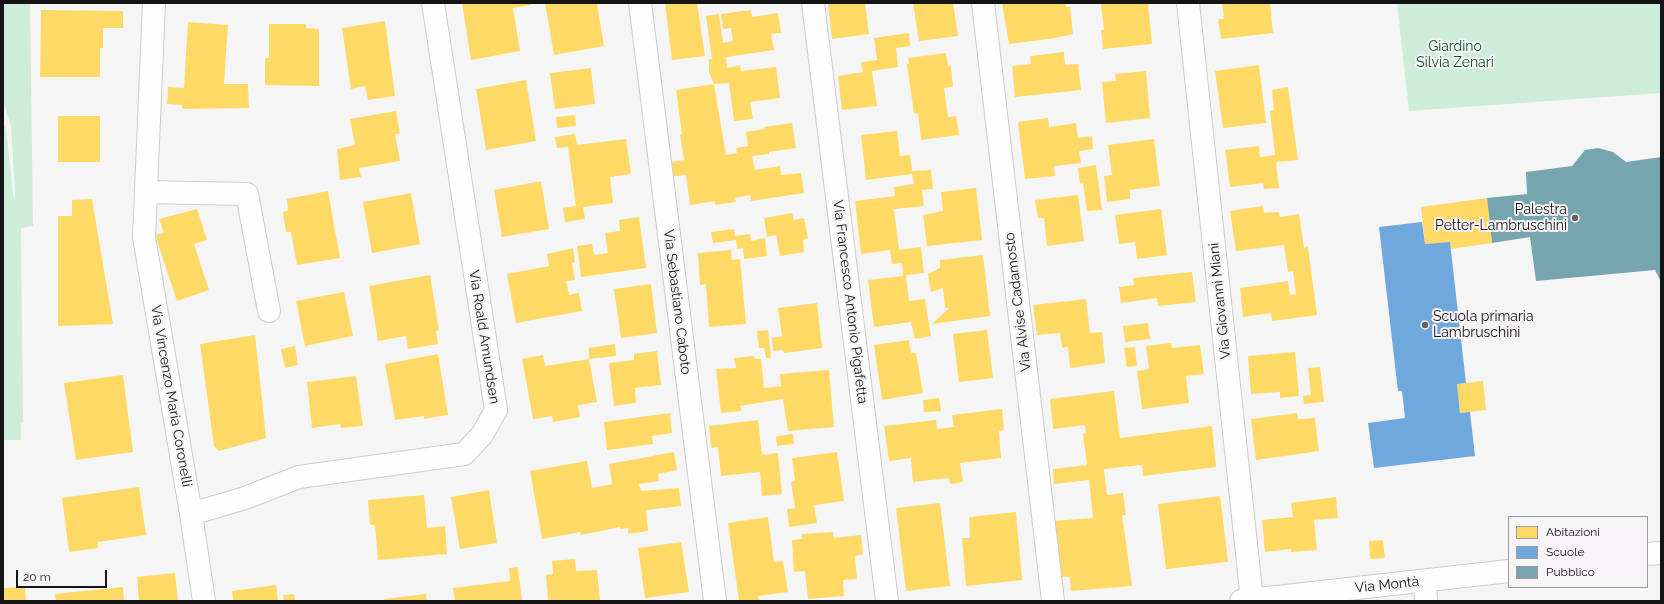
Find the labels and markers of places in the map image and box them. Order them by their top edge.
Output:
place label: Palestra Petter-Lambruschini [1435,202,1567,234]
marker: Palestra Petter-Lambruschini [1570,213,1580,223]
place label: Scuola primaria Lambruschini [1433,309,1534,342]
marker: Scuola primaria Lambruschini [1420,320,1430,330]

